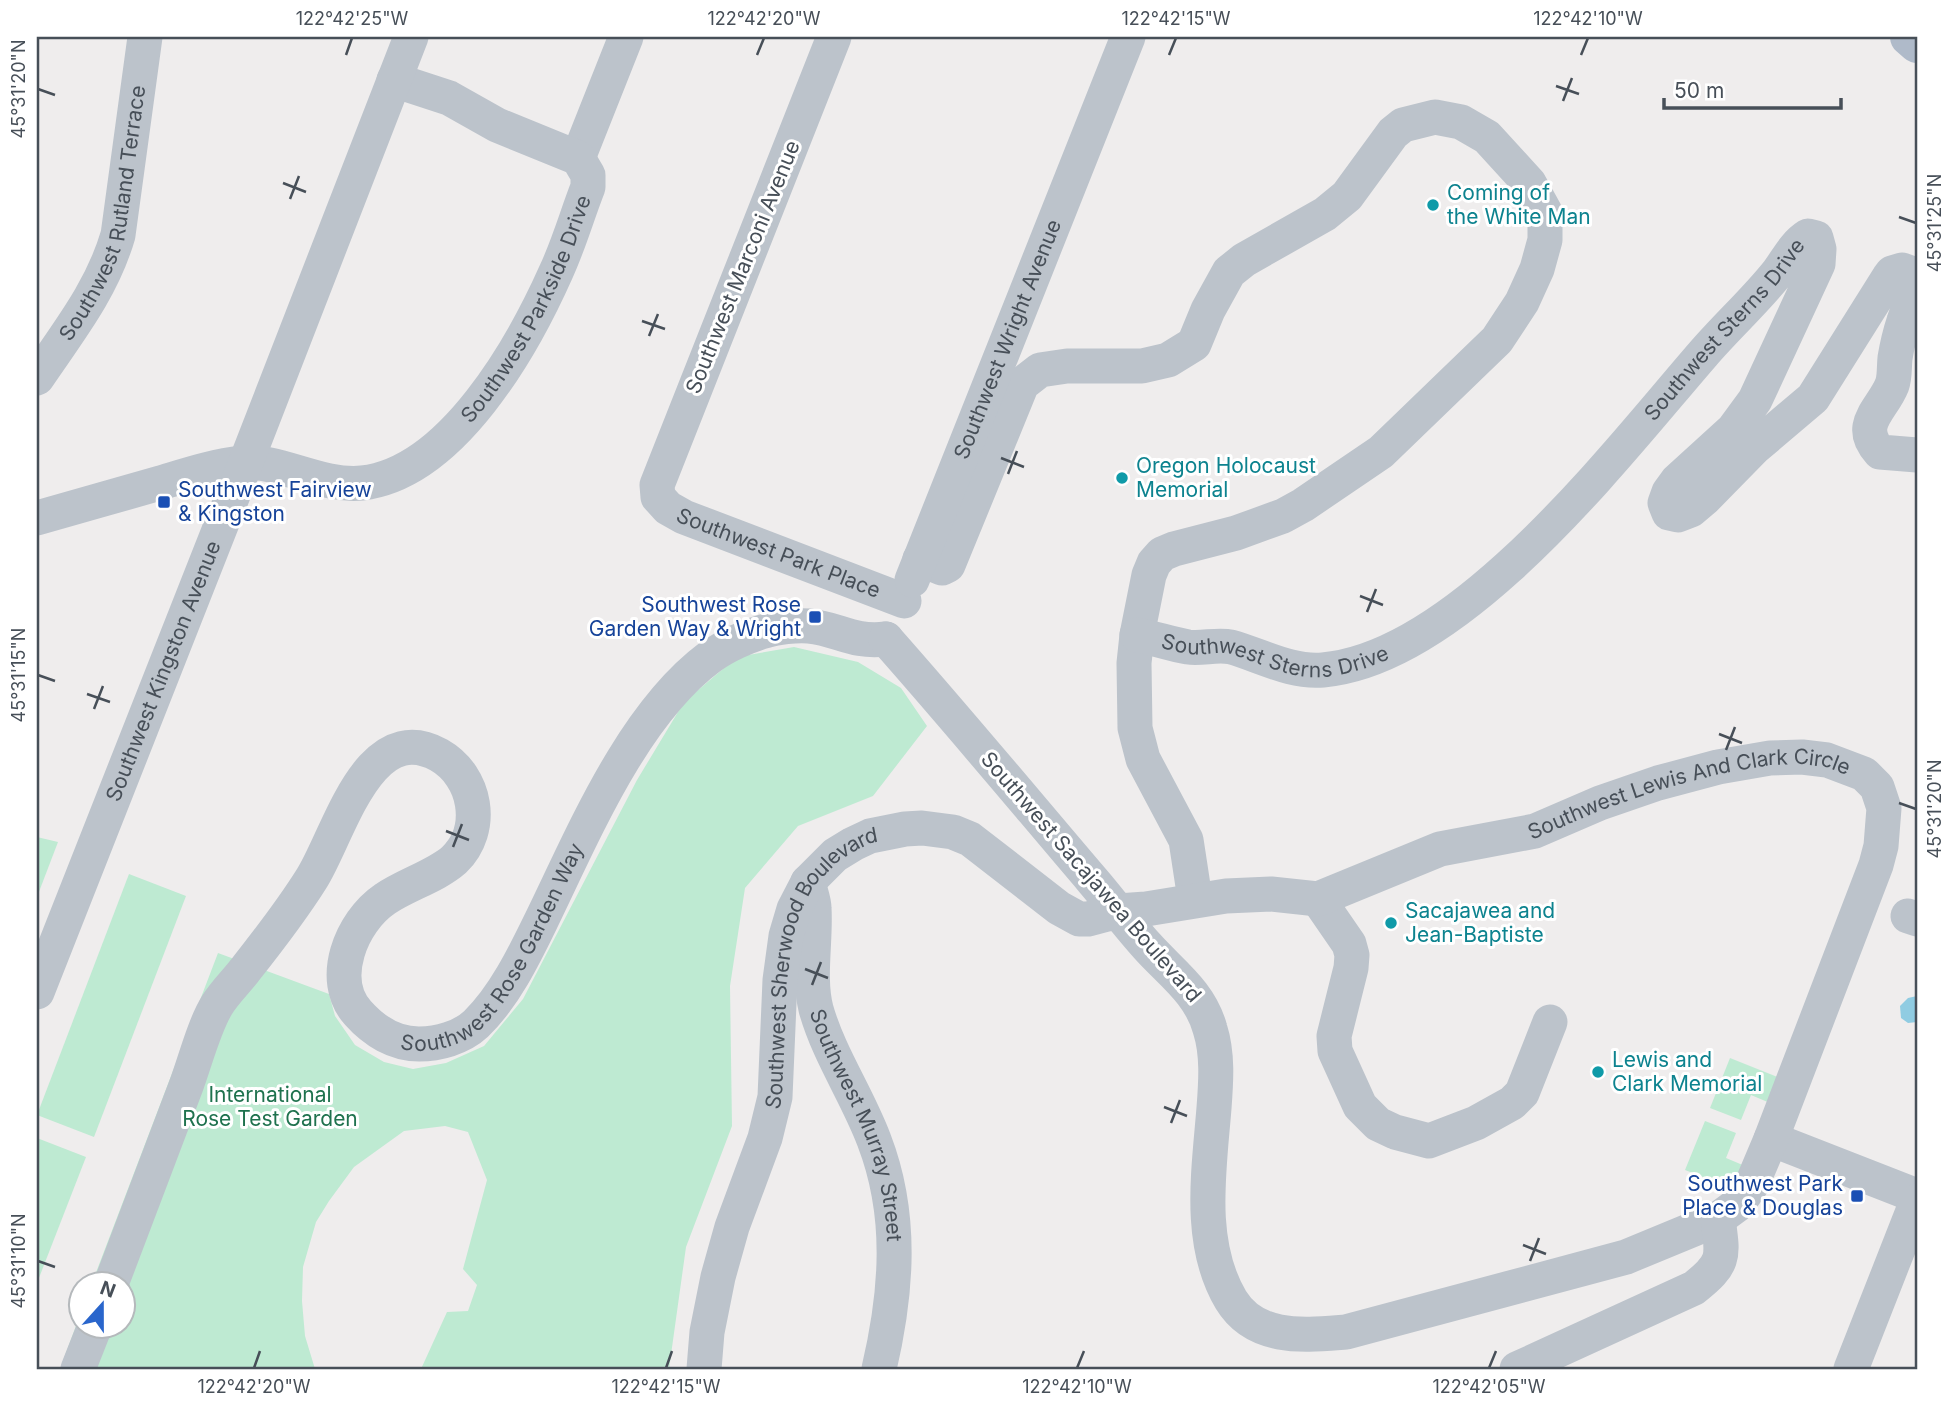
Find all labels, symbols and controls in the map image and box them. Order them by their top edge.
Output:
text: 122°42'25"W [296,8,409,29]
text: 122°42'20"W [707,8,821,29]
text: 122°42'15"W [1121,8,1231,29]
text: 122°42'10"W [1533,8,1643,29]
text: 45°31'20"N [8,40,29,138]
scale bar [1664,66,1840,110]
text: 50 m [1674,78,1724,103]
street label: Southwest Rutland Terrace [54,84,150,345]
street label: Southwest Marconi Avenue [680,137,805,397]
text: 45°31'25"N [1924,174,1945,272]
place label: Coming of the White Man [1447,180,1591,229]
street label: Southwest Parkside Drive [455,192,596,428]
marker: Coming of the White Man [1425,197,1441,213]
street label: Southwest Wright Avenue [948,216,1066,463]
street label: Southwest Sterns Drive [1639,233,1810,426]
place label: Oregon Holocaust Memorial [1136,453,1316,502]
marker: Oregon Holocaust Memorial [1114,470,1130,486]
place label: Southwest Fairview & Kingston [178,477,372,526]
marker: Southwest Fairview & Kingston [156,494,172,510]
street label: Southwest Park Place [672,502,884,603]
street label: Southwest Kingston Avenue [100,537,226,805]
place label: Southwest Rose Garden Way & Wright [589,592,801,641]
marker: Southwest Rose Garden Way & Wright [807,609,823,625]
text: 45°31'15"N [8,628,29,722]
street label: Southwest Sterns Drive [1159,628,1392,682]
street label: Southwest Lewis And Clark Circle [1524,744,1854,845]
street label: Southwest Sacajawea Boulevard [976,746,1207,1007]
text: 45°31'20"N [1924,760,1945,858]
street label: Southwest Sherwood Boulevard [760,822,879,1111]
street label: Southwest Rose Garden Way [399,839,588,1056]
place label: Sacajawea and Jean-Baptiste [1405,898,1555,947]
marker: Sacajawea and Jean-Baptiste [1383,915,1399,931]
street label: Southwest Murray Street [805,1006,907,1242]
place label: Lewis and Clark Memorial [1612,1047,1762,1096]
marker: Lewis and Clark Memorial [1590,1064,1606,1080]
park label: International Rose Test Garden [182,1082,358,1131]
place label: Southwest Park Place & Douglas [1682,1171,1843,1220]
marker: Southwest Park Place & Douglas [1849,1188,1865,1204]
text: 45°31'10"N [8,1213,29,1309]
north arrow [66,1270,136,1340]
text: N [97,1276,119,1303]
text: 122°42'20"W [197,1376,311,1397]
text: 122°42'15"W [611,1376,721,1397]
text: 122°42'10"W [1022,1376,1132,1397]
text: 122°42'05"W [1432,1376,1546,1397]

